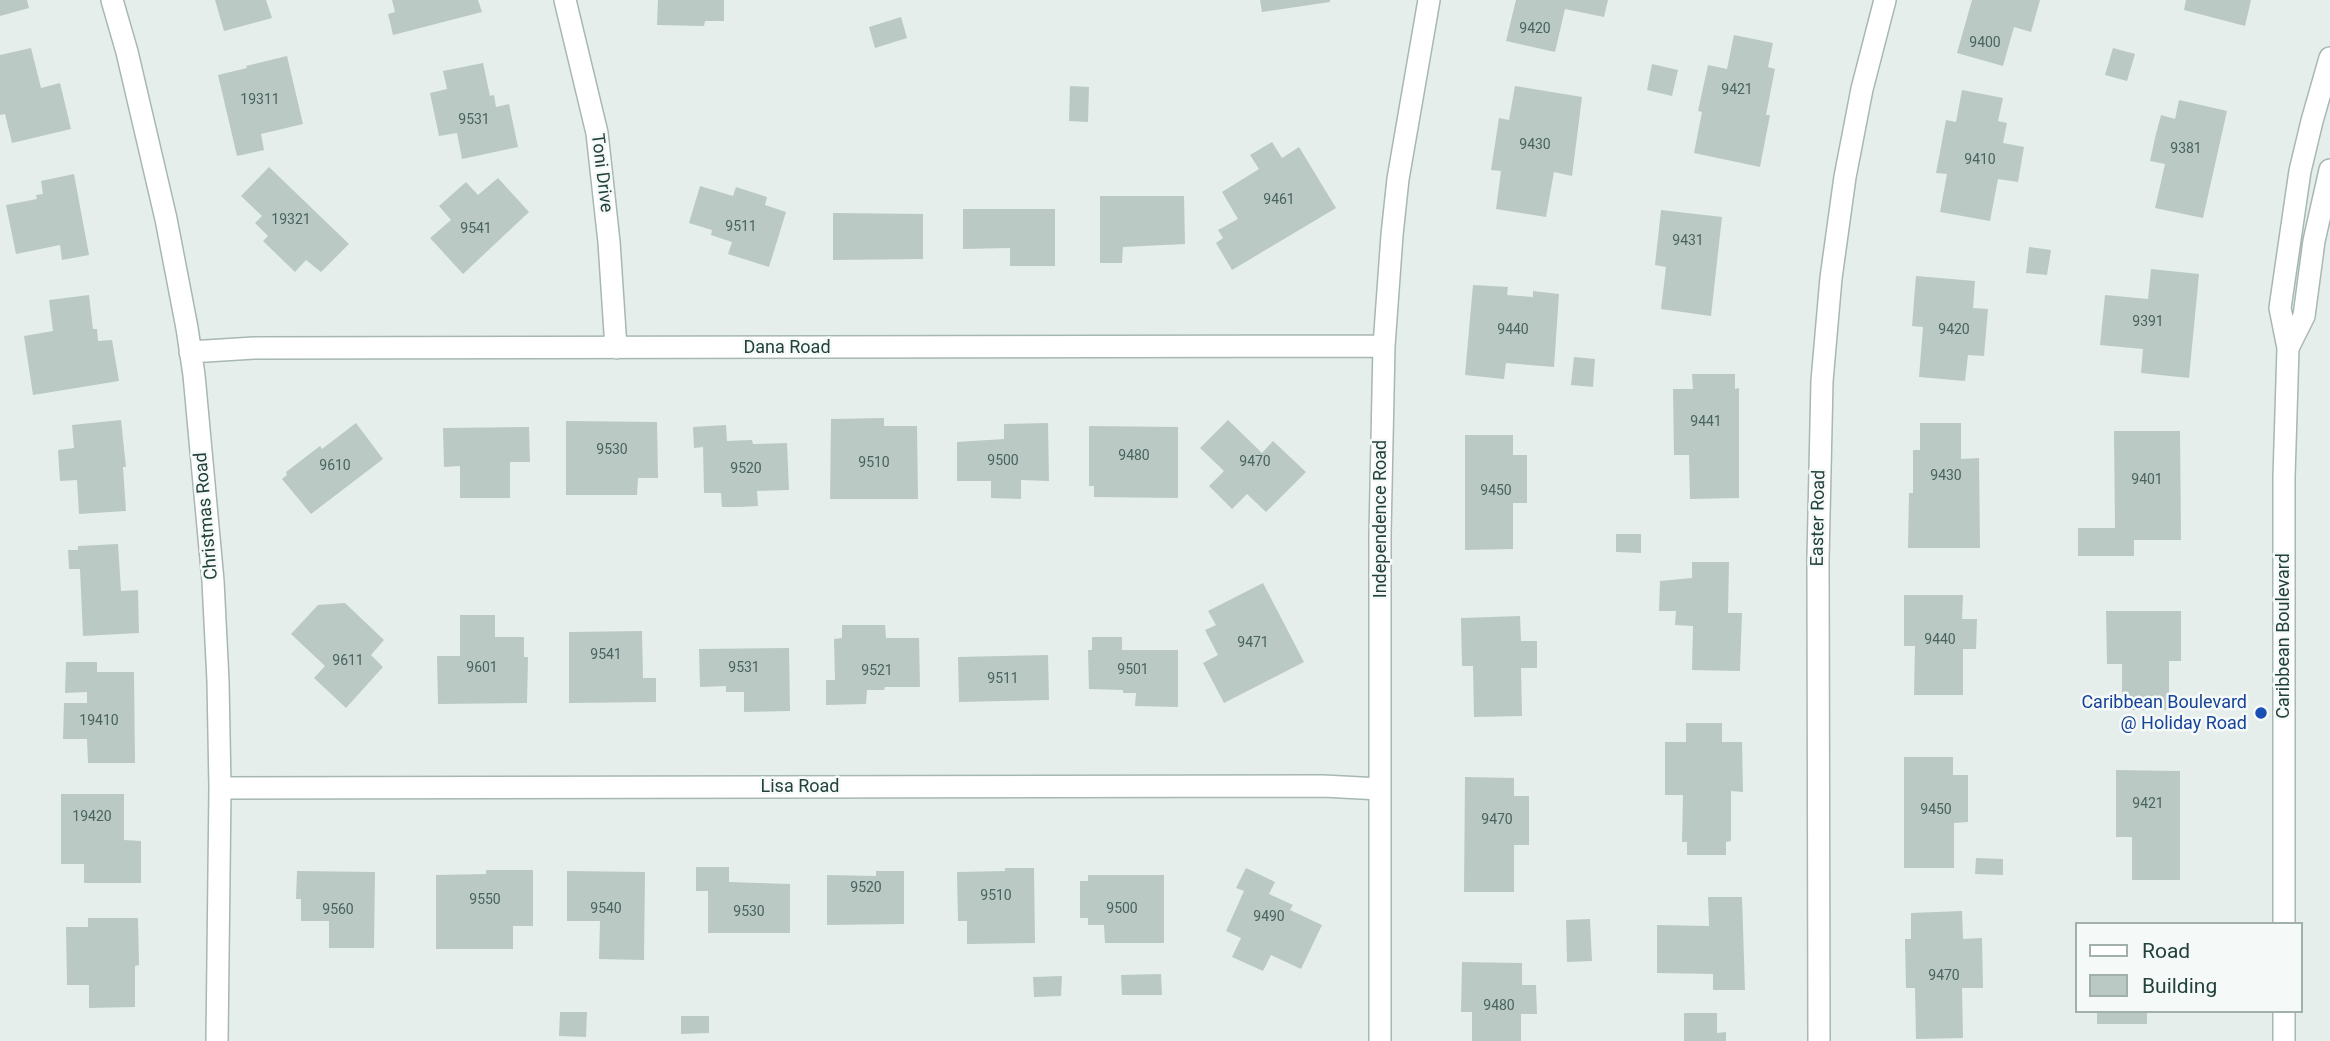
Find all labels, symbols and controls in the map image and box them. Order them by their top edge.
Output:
house number: 9420 [1519,21,1551,37]
house number: 9400 [1969,35,2001,51]
house number: 9421 [1721,82,1753,98]
house number: 19311 [240,92,280,108]
house number: 9531 [458,112,490,128]
street label: Toni Drive [585,132,617,214]
house number: 9430 [1519,137,1551,153]
house number: 9381 [2170,141,2202,157]
house number: 9410 [1964,152,1996,168]
house number: 9461 [1263,192,1295,208]
house number: 19321 [271,212,311,228]
house number: 9511 [725,219,757,235]
house number: 9541 [460,221,492,237]
house number: 9431 [1672,233,1704,249]
house number: 9391 [2132,314,2164,330]
house number: 9440 [1497,322,1529,338]
house number: 9420 [1938,322,1970,338]
street label: Dana Road [743,337,831,359]
house number: 9441 [1690,414,1722,430]
street label: Independence Road [1370,440,1392,598]
house number: 9530 [596,442,628,458]
house number: 9480 [1118,448,1150,464]
street label: Christmas Road [191,451,223,581]
house number: 9500 [987,453,1019,469]
house number: 9470 [1239,454,1271,470]
house number: 9510 [858,455,890,471]
house number: 9610 [319,458,351,474]
house number: 9520 [730,461,762,477]
house number: 9430 [1930,468,1962,484]
street label: Easter Road [1807,470,1831,566]
house number: 9401 [2131,472,2163,488]
house number: 9450 [1480,483,1512,499]
street label: Caribbean Boulevard [2273,553,2295,719]
house number: 9440 [1924,632,1956,648]
house number: 9471 [1237,635,1269,651]
house number: 9541 [590,647,622,663]
house number: 9611 [332,653,364,669]
house number: 9601 [466,660,498,676]
house number: 9531 [728,660,760,676]
house number: 9501 [1117,662,1149,678]
house number: 9521 [861,663,893,679]
house number: 9511 [987,671,1019,687]
place label: Caribbean Boulevard @ Holiday Road [2081,692,2247,734]
marker: Caribbean Boulevard @ Holiday Road [2253,705,2269,721]
house number: 19410 [79,713,119,729]
street label: Lisa Road [761,776,839,798]
house number: 9421 [2132,796,2164,812]
house number: 9450 [1920,802,1952,818]
house number: 19420 [72,809,112,825]
house number: 9470 [1481,812,1513,828]
house number: 9520 [850,880,882,896]
house number: 9510 [980,888,1012,904]
house number: 9550 [469,892,501,908]
house number: 9540 [590,901,622,917]
house number: 9500 [1106,901,1138,917]
house number: 9560 [322,902,354,918]
house number: 9530 [733,904,765,920]
house number: 9490 [1253,909,1285,925]
legend [2074,922,2302,1013]
text: Road [2142,939,2190,963]
house number: 9470 [1928,968,1960,984]
text: Building [2142,974,2217,998]
house number: 9480 [1483,998,1515,1014]

